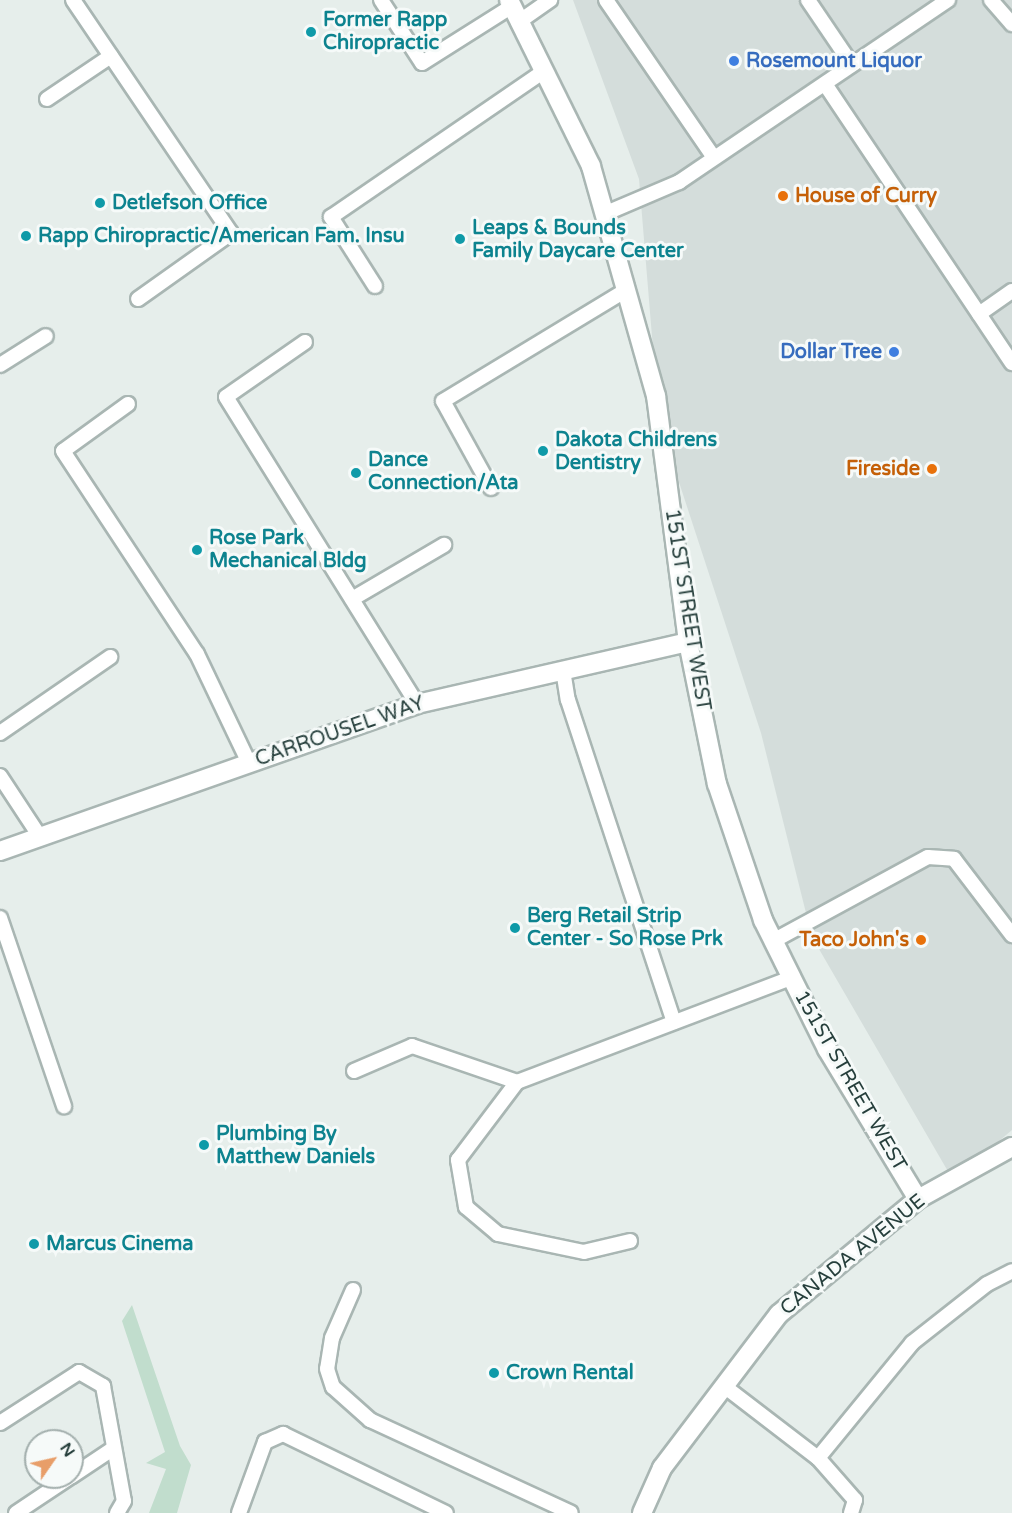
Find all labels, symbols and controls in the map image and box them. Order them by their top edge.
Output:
place label: Former Rapp Chiropractic [323,8,447,55]
marker: Former Rapp Chiropractic [304,25,318,39]
place label: Rosemount Liquor [746,49,922,73]
marker: Rosemount Liquor [727,54,741,68]
place label: House of Curry [795,184,937,208]
marker: House of Curry [776,189,790,203]
place label: Detlefson Office [112,191,267,215]
marker: Detlefson Office [93,196,107,210]
place label: Leaps & Bounds Family Daycare Center [472,216,684,263]
place label: Rapp Chiropractic/American Fam. Insu [38,224,405,248]
marker: Rapp Chiropractic/American Fam. Insu [19,229,33,243]
marker: Leaps & Bounds Family Daycare Center [453,232,467,246]
place label: Dollar Tree [780,340,882,364]
marker: Dollar Tree [887,345,901,359]
place label: Dakota Childrens Dentistry [555,428,717,475]
marker: Dakota Childrens Dentistry [536,444,550,458]
place label: Dance Connection/Ata [368,449,519,496]
place label: Fireside [846,457,920,481]
marker: Fireside [925,462,939,476]
marker: Dance Connection/Ata [349,466,363,480]
street label: 151ST STREET WEST [659,507,715,713]
place label: Rose Park Mechanical Bldg [209,526,367,573]
marker: Rose Park Mechanical Bldg [190,543,204,557]
street label: CARROUSEL WAY [252,692,428,772]
place label: Berg Retail Strip Center - So Rose Prk [527,904,723,951]
marker: Berg Retail Strip Center - So Rose Prk [508,921,522,935]
place label: Taco John's [799,928,909,952]
marker: Taco John's [914,933,928,947]
street label: 151ST STREET WEST [789,987,911,1175]
place label: Plumbing By Matthew Daniels [216,1122,375,1169]
marker: Plumbing By Matthew Daniels [197,1138,211,1152]
street label: CANADA AVENUE [776,1189,930,1321]
place label: Marcus Cinema [46,1232,194,1256]
marker: Marcus Cinema [27,1237,41,1251]
place label: Crown Rental [506,1361,634,1385]
marker: Crown Rental [487,1366,501,1380]
north arrow [24,1429,84,1489]
text: N [55,1439,79,1461]

